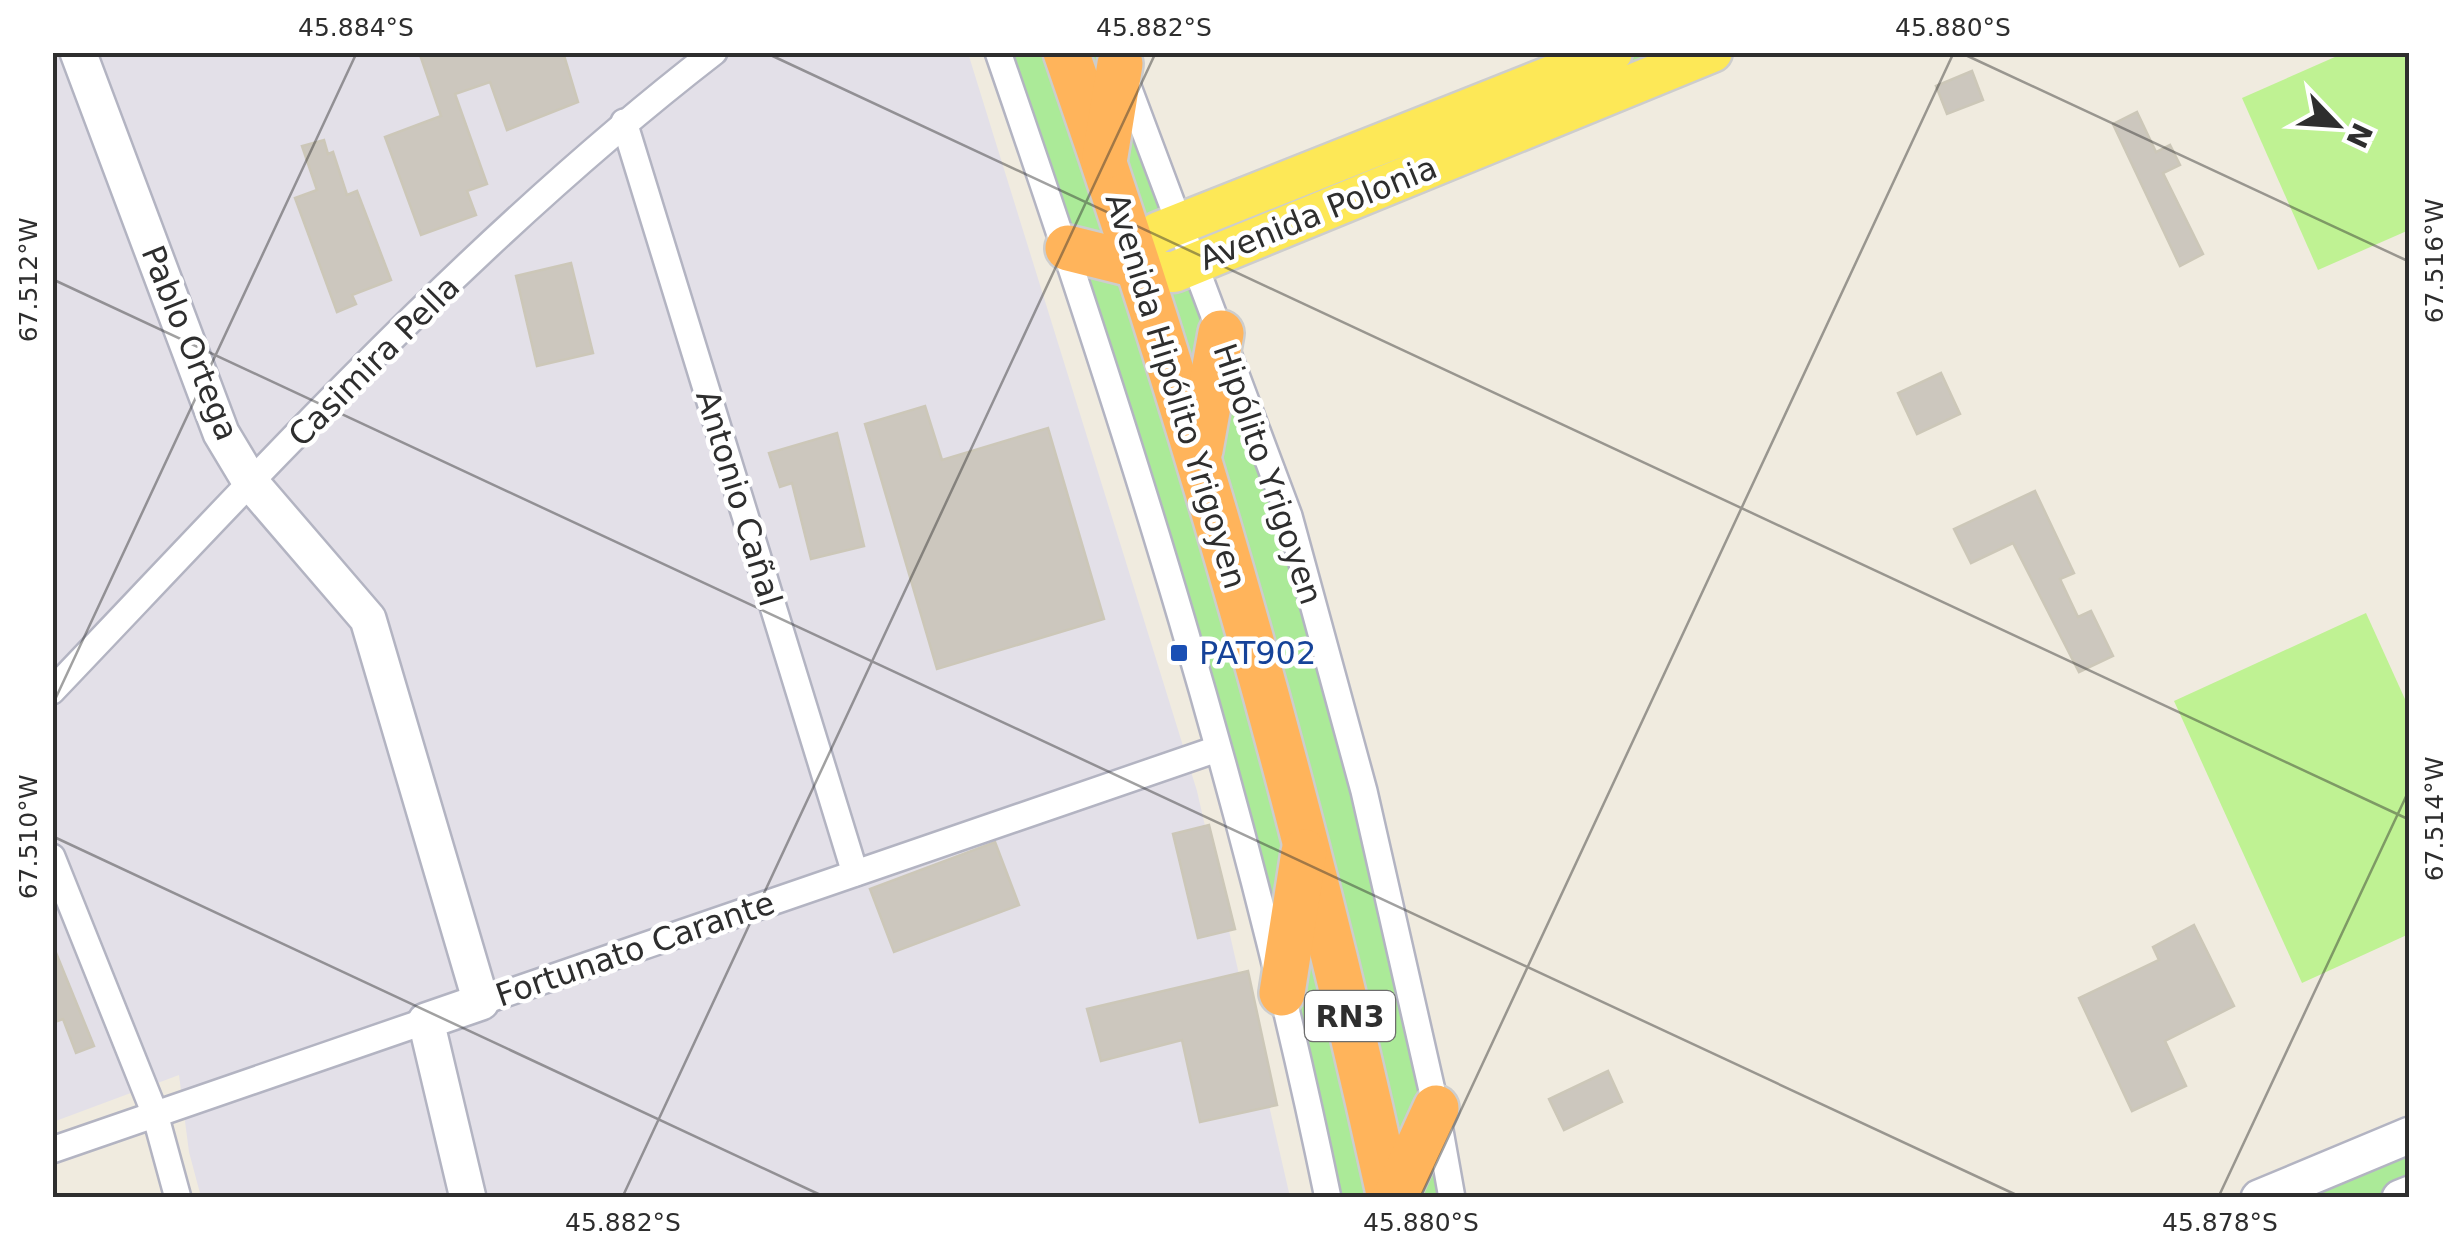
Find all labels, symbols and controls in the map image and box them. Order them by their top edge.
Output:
text: 45.884°S [298,13,414,42]
text: 45.882°S [1096,13,1212,42]
text: 45.880°S [1895,13,2011,42]
north arrow [2287,75,2387,175]
text: N [2339,118,2379,153]
street label: Avenida Polonia [1194,148,1442,278]
street label: Avenida Hipólito Yrigoyen [1098,189,1254,593]
text: 67.516°W [2420,199,2449,323]
text: 67.512°W [14,218,43,342]
street label: Pablo Ortega [134,240,246,446]
street label: Casimira Pella [281,268,467,454]
street label: Hipólito Yrigoyen [1206,339,1330,609]
street label: Antonio Cañal [688,385,790,611]
place label: PAT902 [1199,634,1316,672]
marker: PAT902 [1168,642,1190,664]
text: 67.514°W [2420,757,2449,881]
text: 67.510°W [14,775,43,899]
street label: Fortunato Carante [491,883,779,1015]
road number: RN3 [1305,991,1395,1041]
text: 45.882°S [565,1208,681,1237]
text: 45.880°S [1363,1208,1479,1237]
text: 45.878°S [2162,1208,2278,1237]

